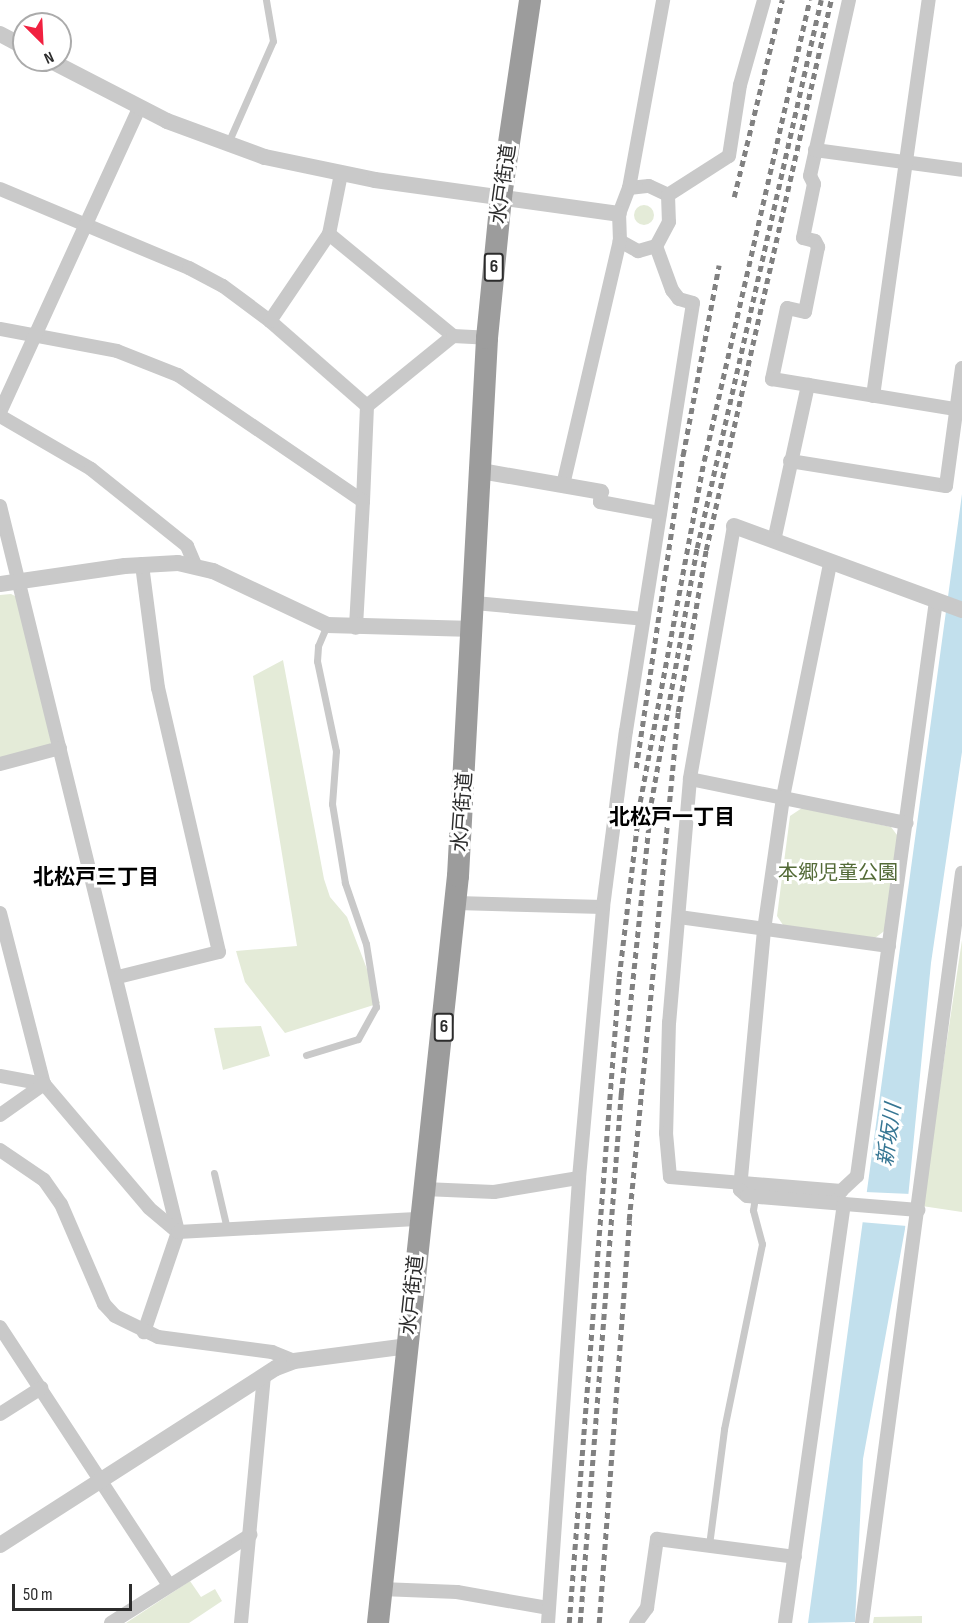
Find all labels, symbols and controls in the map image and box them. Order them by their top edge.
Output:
north arrow [12,12,72,72]
text: N [41,47,56,67]
street label: 水戸街道 [487,143,521,225]
road number: 6 [484,252,504,282]
street label: 水戸街道 [448,771,478,853]
district label: 北松戸一丁目 [609,805,735,831]
park label: 本郷児童公園 [778,861,898,885]
district label: 北松戸三丁目 [33,865,159,891]
road number: 6 [434,1012,454,1042]
water label: 新坂川 [873,1102,907,1168]
street label: 水戸街道 [397,1254,429,1336]
scale bar [15,1572,135,1610]
text: 50 m [23,1584,53,1605]

